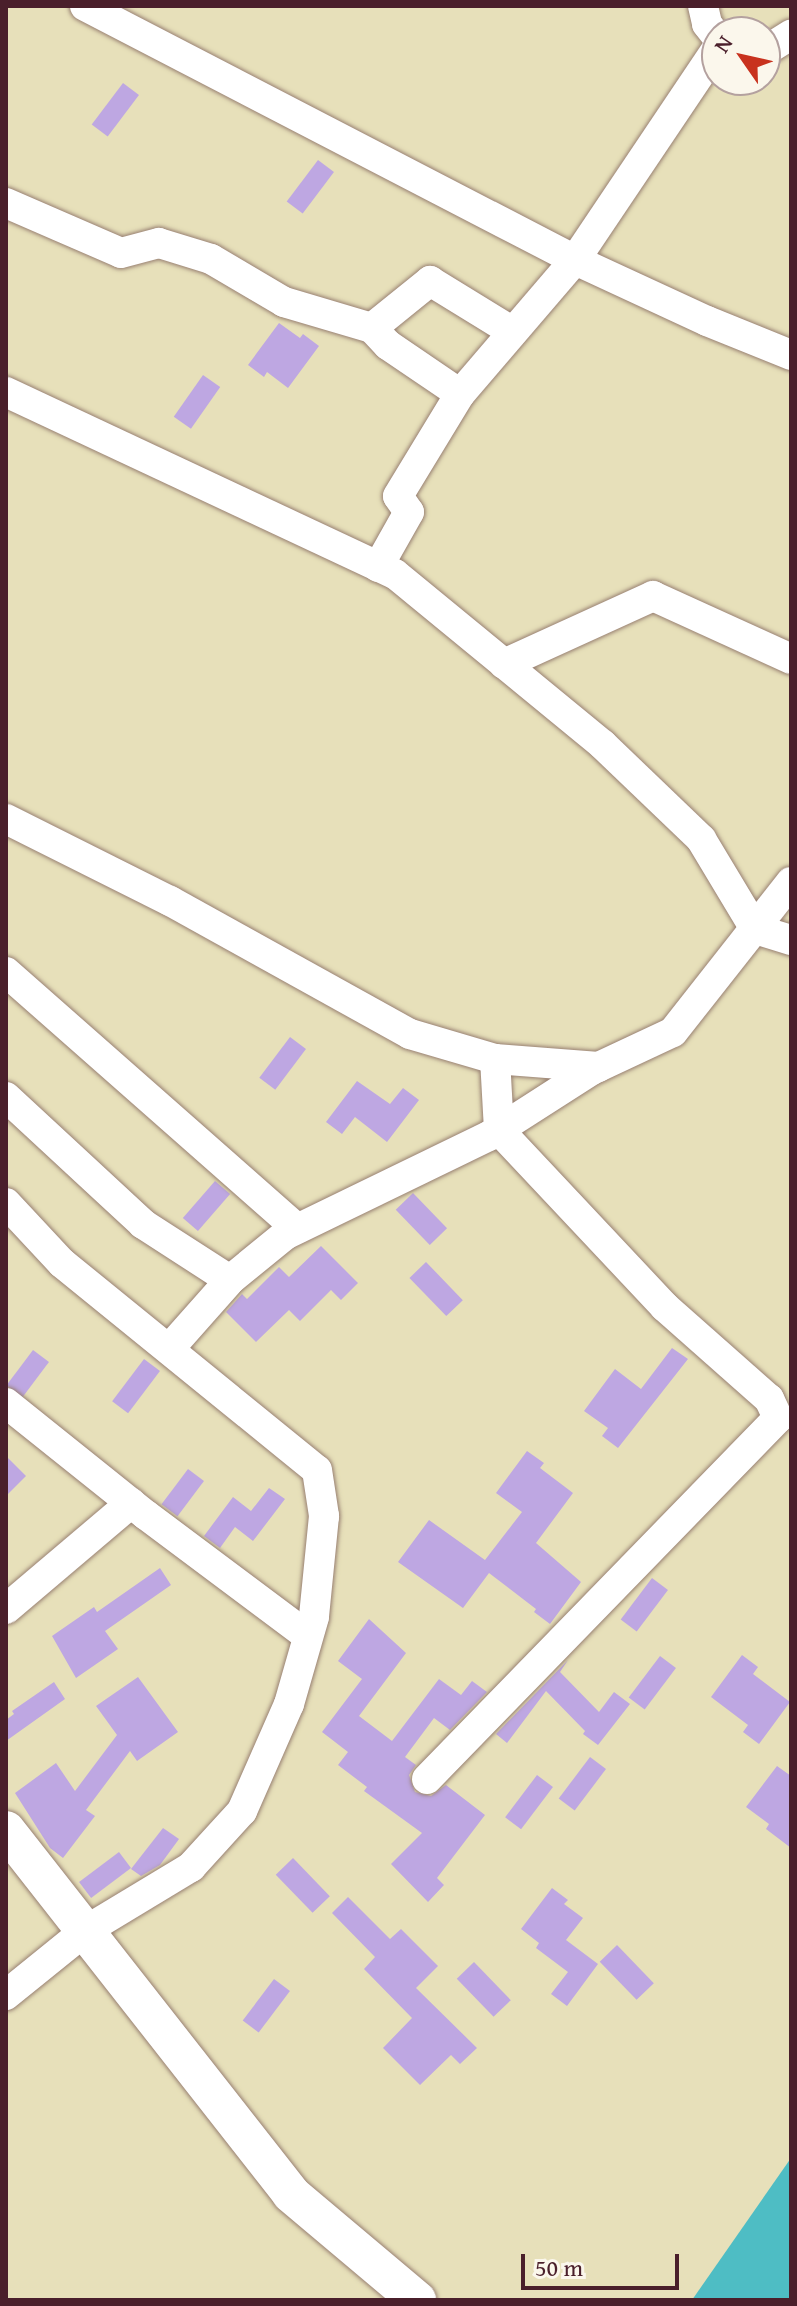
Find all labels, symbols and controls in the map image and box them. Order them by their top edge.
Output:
north arrow [701,16,781,96]
text: N [705,29,740,59]
scale bar [525,2238,683,2288]
text: 50 m [535,2250,583,2285]

